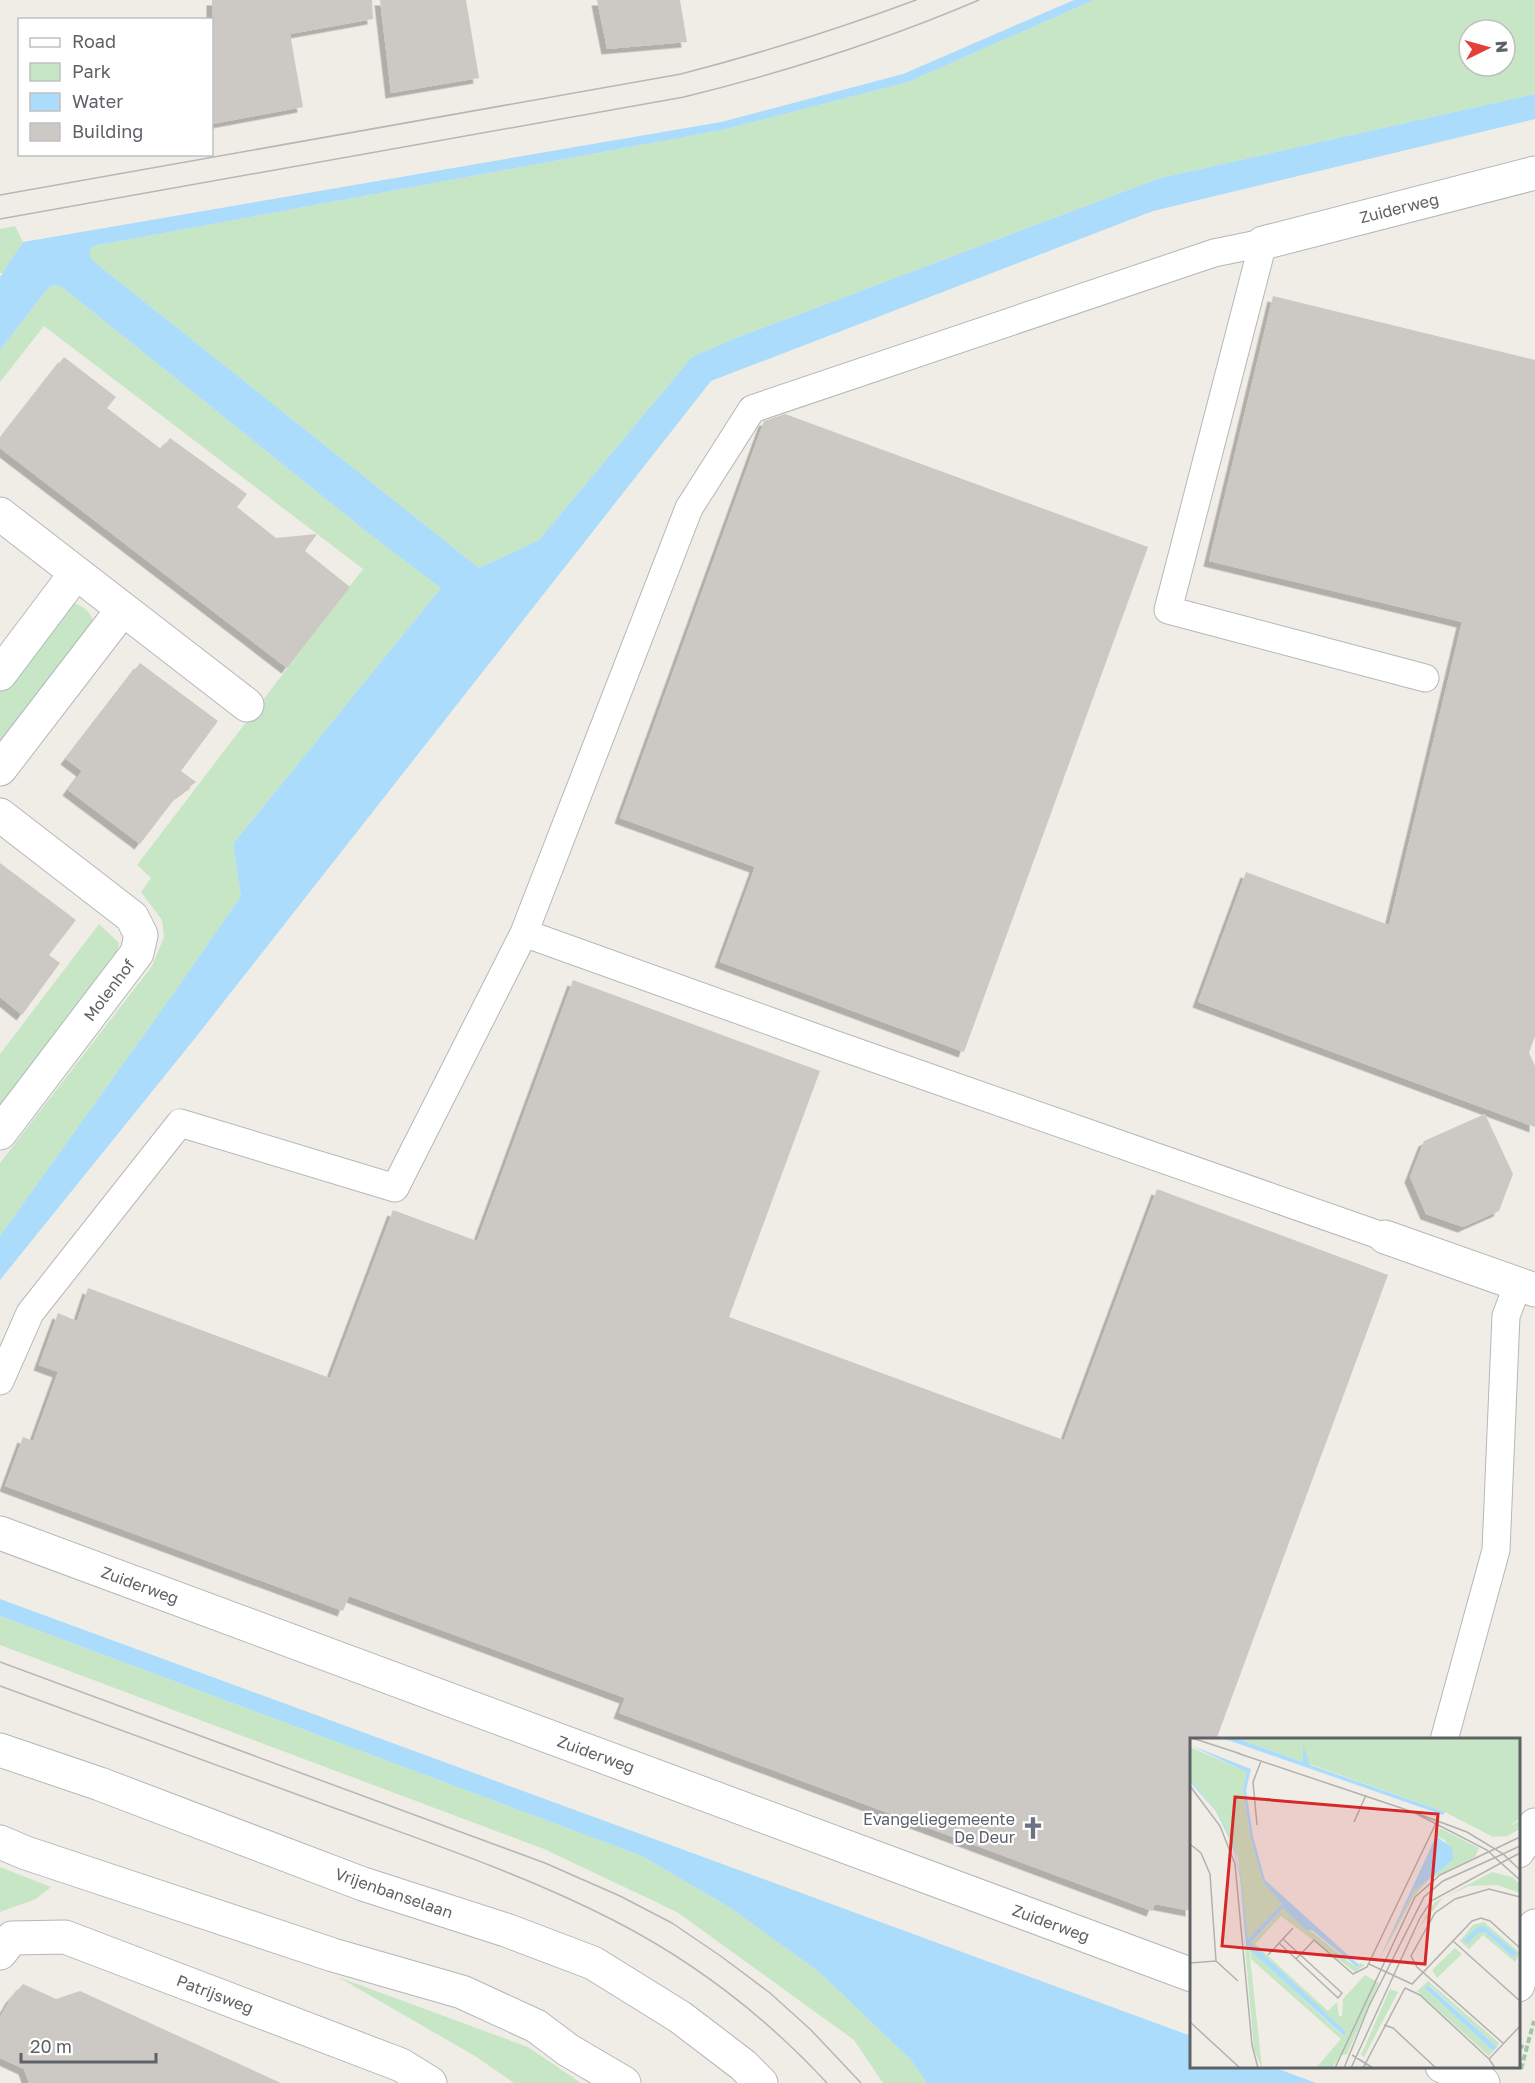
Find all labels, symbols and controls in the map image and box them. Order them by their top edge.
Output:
legend [18,18,213,156]
north arrow [1457,18,1517,78]
text: Road [72,30,116,52]
text: N [1491,40,1512,54]
text: Park [72,60,111,82]
text: Water [72,90,123,112]
text: Building [72,120,143,142]
street label: Zuiderweg [1357,189,1441,227]
street label: Molenhof [79,955,139,1025]
street label: Zuiderweg [99,1562,181,1608]
street label: Zuiderweg [555,1731,637,1777]
inset map [1190,1738,1520,2068]
place label: Evangeliegemeente De Deur [863,1809,1015,1847]
church icon: Evangeliegemeente De Deur [1020,1815,1046,1841]
street label: Vrijenbanselaan [332,1863,456,1923]
street label: Zuiderweg [1010,1900,1092,1946]
street label: Patrijsweg [174,1970,256,2018]
scale bar [21,2026,156,2064]
text: 20 m [30,2035,72,2057]

